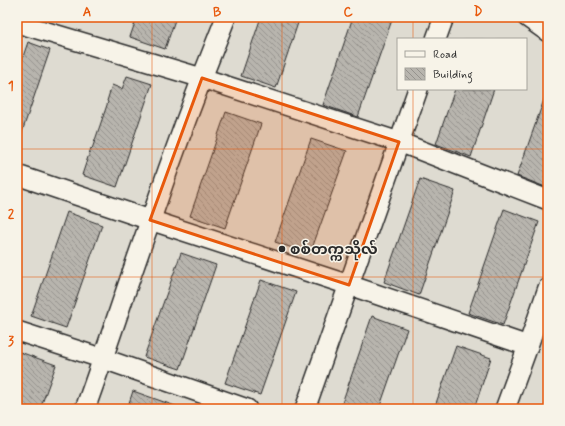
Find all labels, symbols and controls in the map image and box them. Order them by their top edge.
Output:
text: A [83,4,91,21]
text: B [213,4,222,21]
text: C [343,4,353,21]
text: D [474,4,483,21]
legend [397,38,527,90]
text: Road [433,47,457,63]
text: Building [433,67,473,84]
text: 1 [8,78,14,95]
text: 2 [8,206,15,223]
place label: စစ်‌တက္ကသိုလ် [290,239,378,261]
marker: စစ်‌တက္ကသိုလ် [277,244,287,254]
text: 3 [8,333,14,350]

